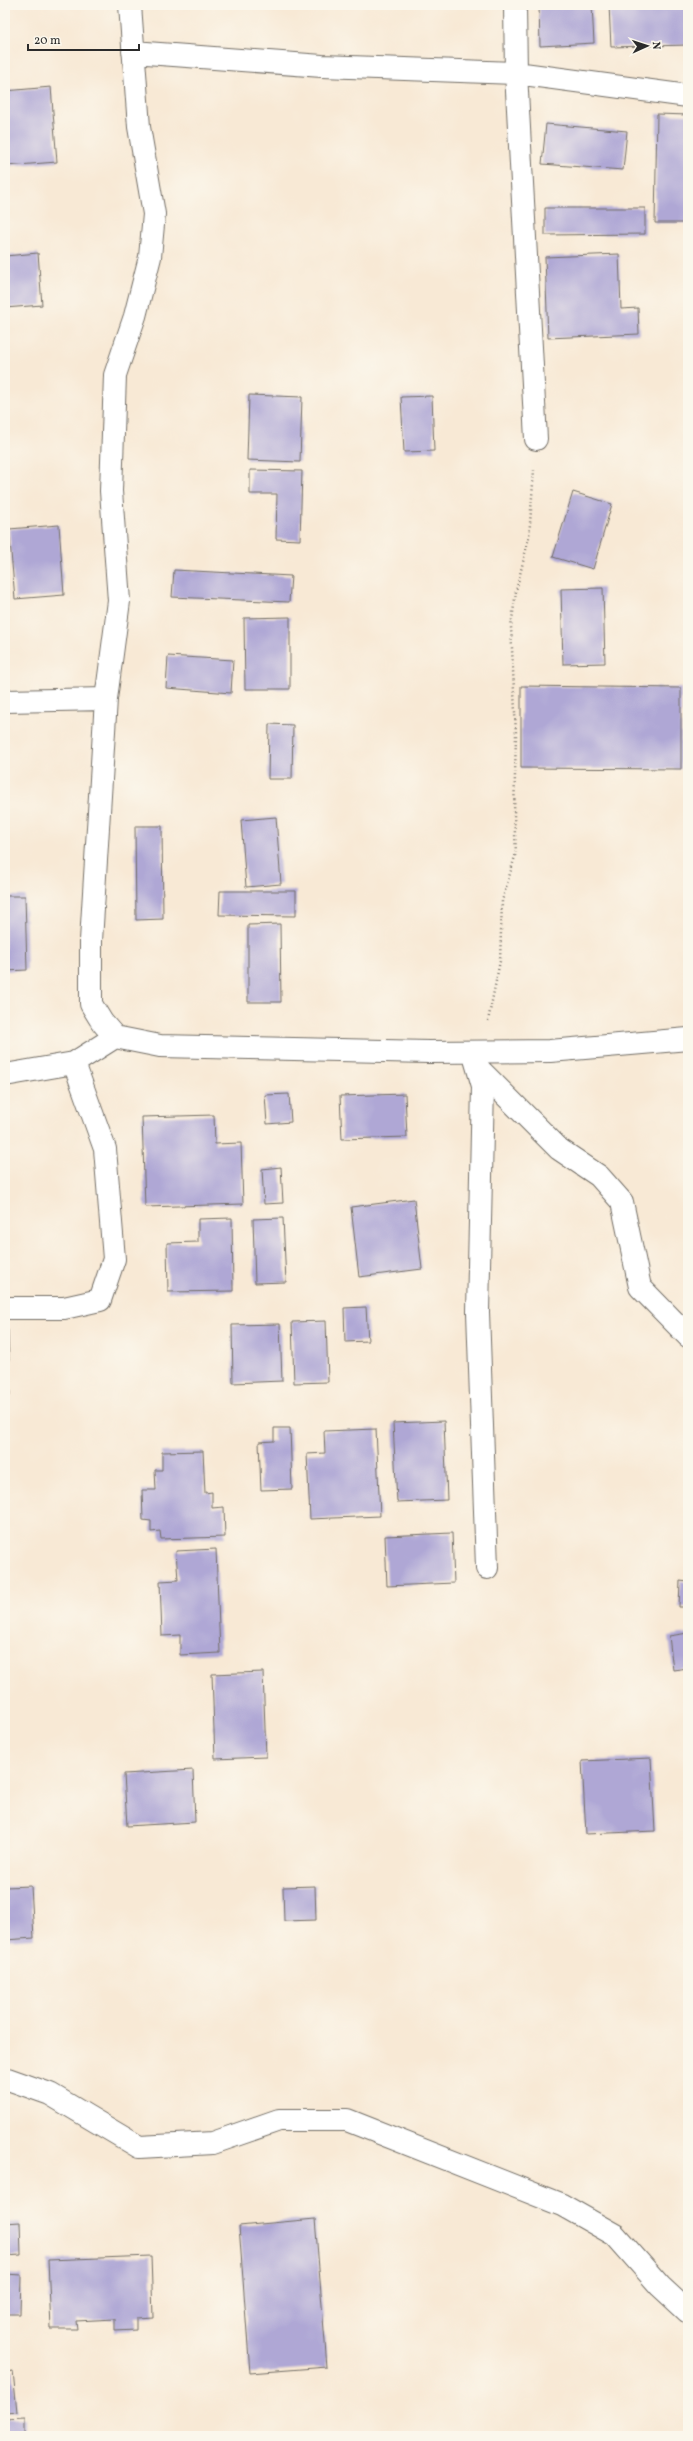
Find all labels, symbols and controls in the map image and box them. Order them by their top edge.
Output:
scale bar [28,26,139,52]
north arrow [627,26,667,66]
text: 20 m [34,33,61,49]
text: N [648,41,663,50]

